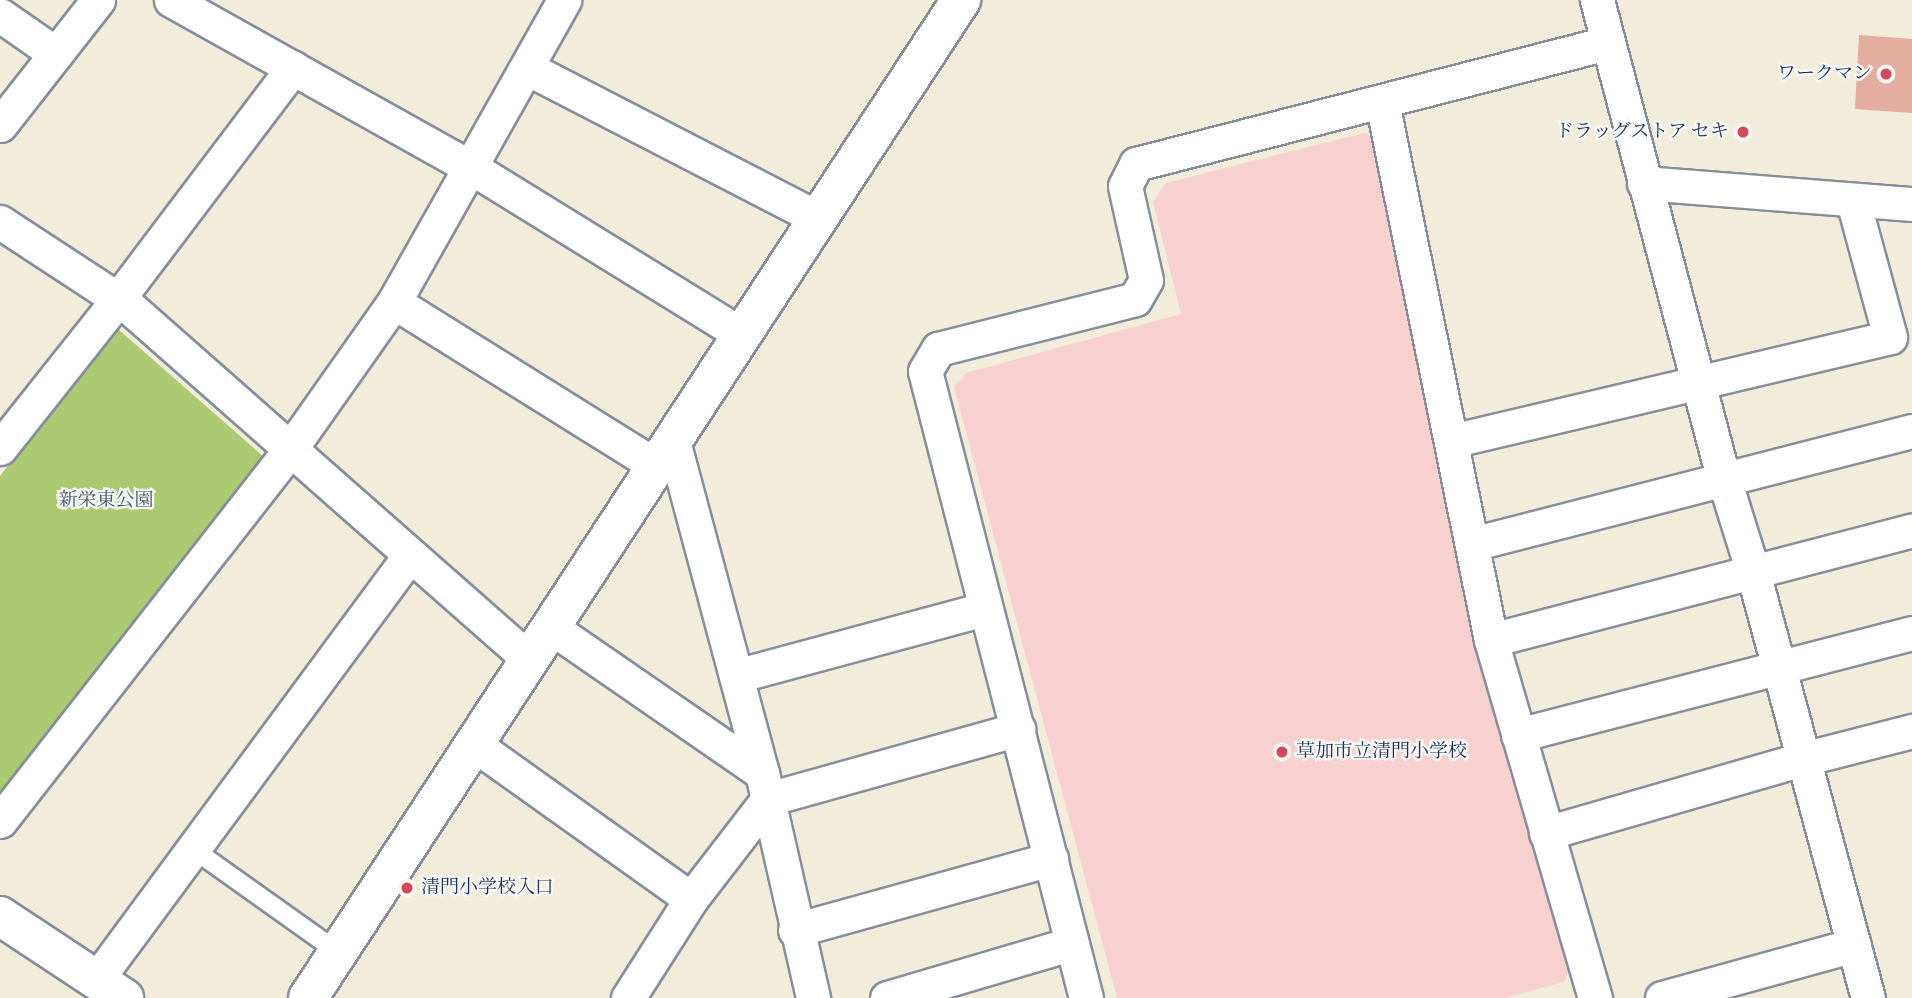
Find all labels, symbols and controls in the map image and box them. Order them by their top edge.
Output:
place label: ワークマン [1777,63,1872,85]
marker: ワークマン [1878,66,1894,82]
place label: ドラッグストア セキ [1554,121,1729,143]
marker: ドラッグストア セキ [1735,124,1751,140]
park label: 新栄東公園 [59,490,153,512]
place label: 草加市立清門小学校 [1296,741,1467,763]
marker: 草加市立清門小学校 [1274,744,1290,760]
place label: 清門小学校入口 [421,877,554,899]
marker: 清門小学校入口 [399,880,415,896]

